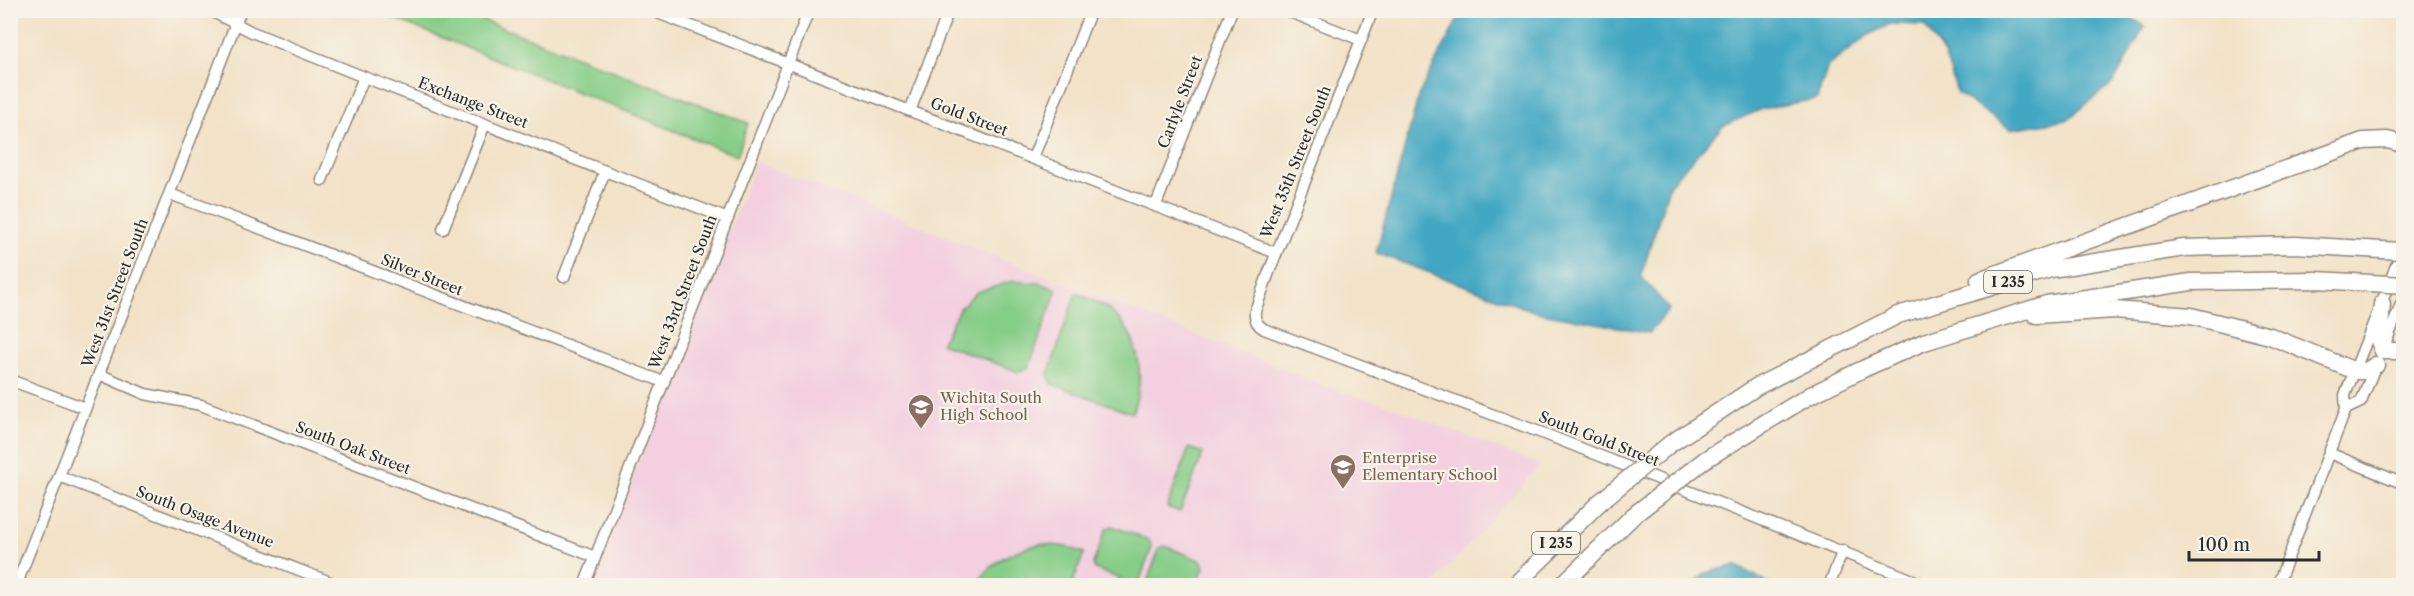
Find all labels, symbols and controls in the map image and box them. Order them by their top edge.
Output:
street label: Carlyle Street [1153,52,1206,151]
street label: Exchange Street [416,73,531,132]
street label: West 35th Street South [1256,82,1335,242]
street label: Gold Street [928,93,1011,140]
street label: West 33rd Street South [644,211,721,373]
street label: West 31st Street South [77,215,152,371]
street label: Silver Street [379,250,466,300]
road number: I 235 [1984,271,2032,293]
place label: Wichita South High School [939,388,1043,424]
school or university icon: Wichita South High School [906,392,936,430]
street label: South Gold Street [1536,407,1663,470]
street label: South Oak Street [293,417,414,478]
place label: Enterprise Elementary School [1362,448,1498,484]
school or university icon: Enterprise Elementary School [1328,452,1358,490]
street label: South Osage Avenue [134,482,277,552]
scale bar [2189,524,2320,562]
road number: I 235 [1532,532,1580,554]
text: 100 m [2198,534,2250,556]

